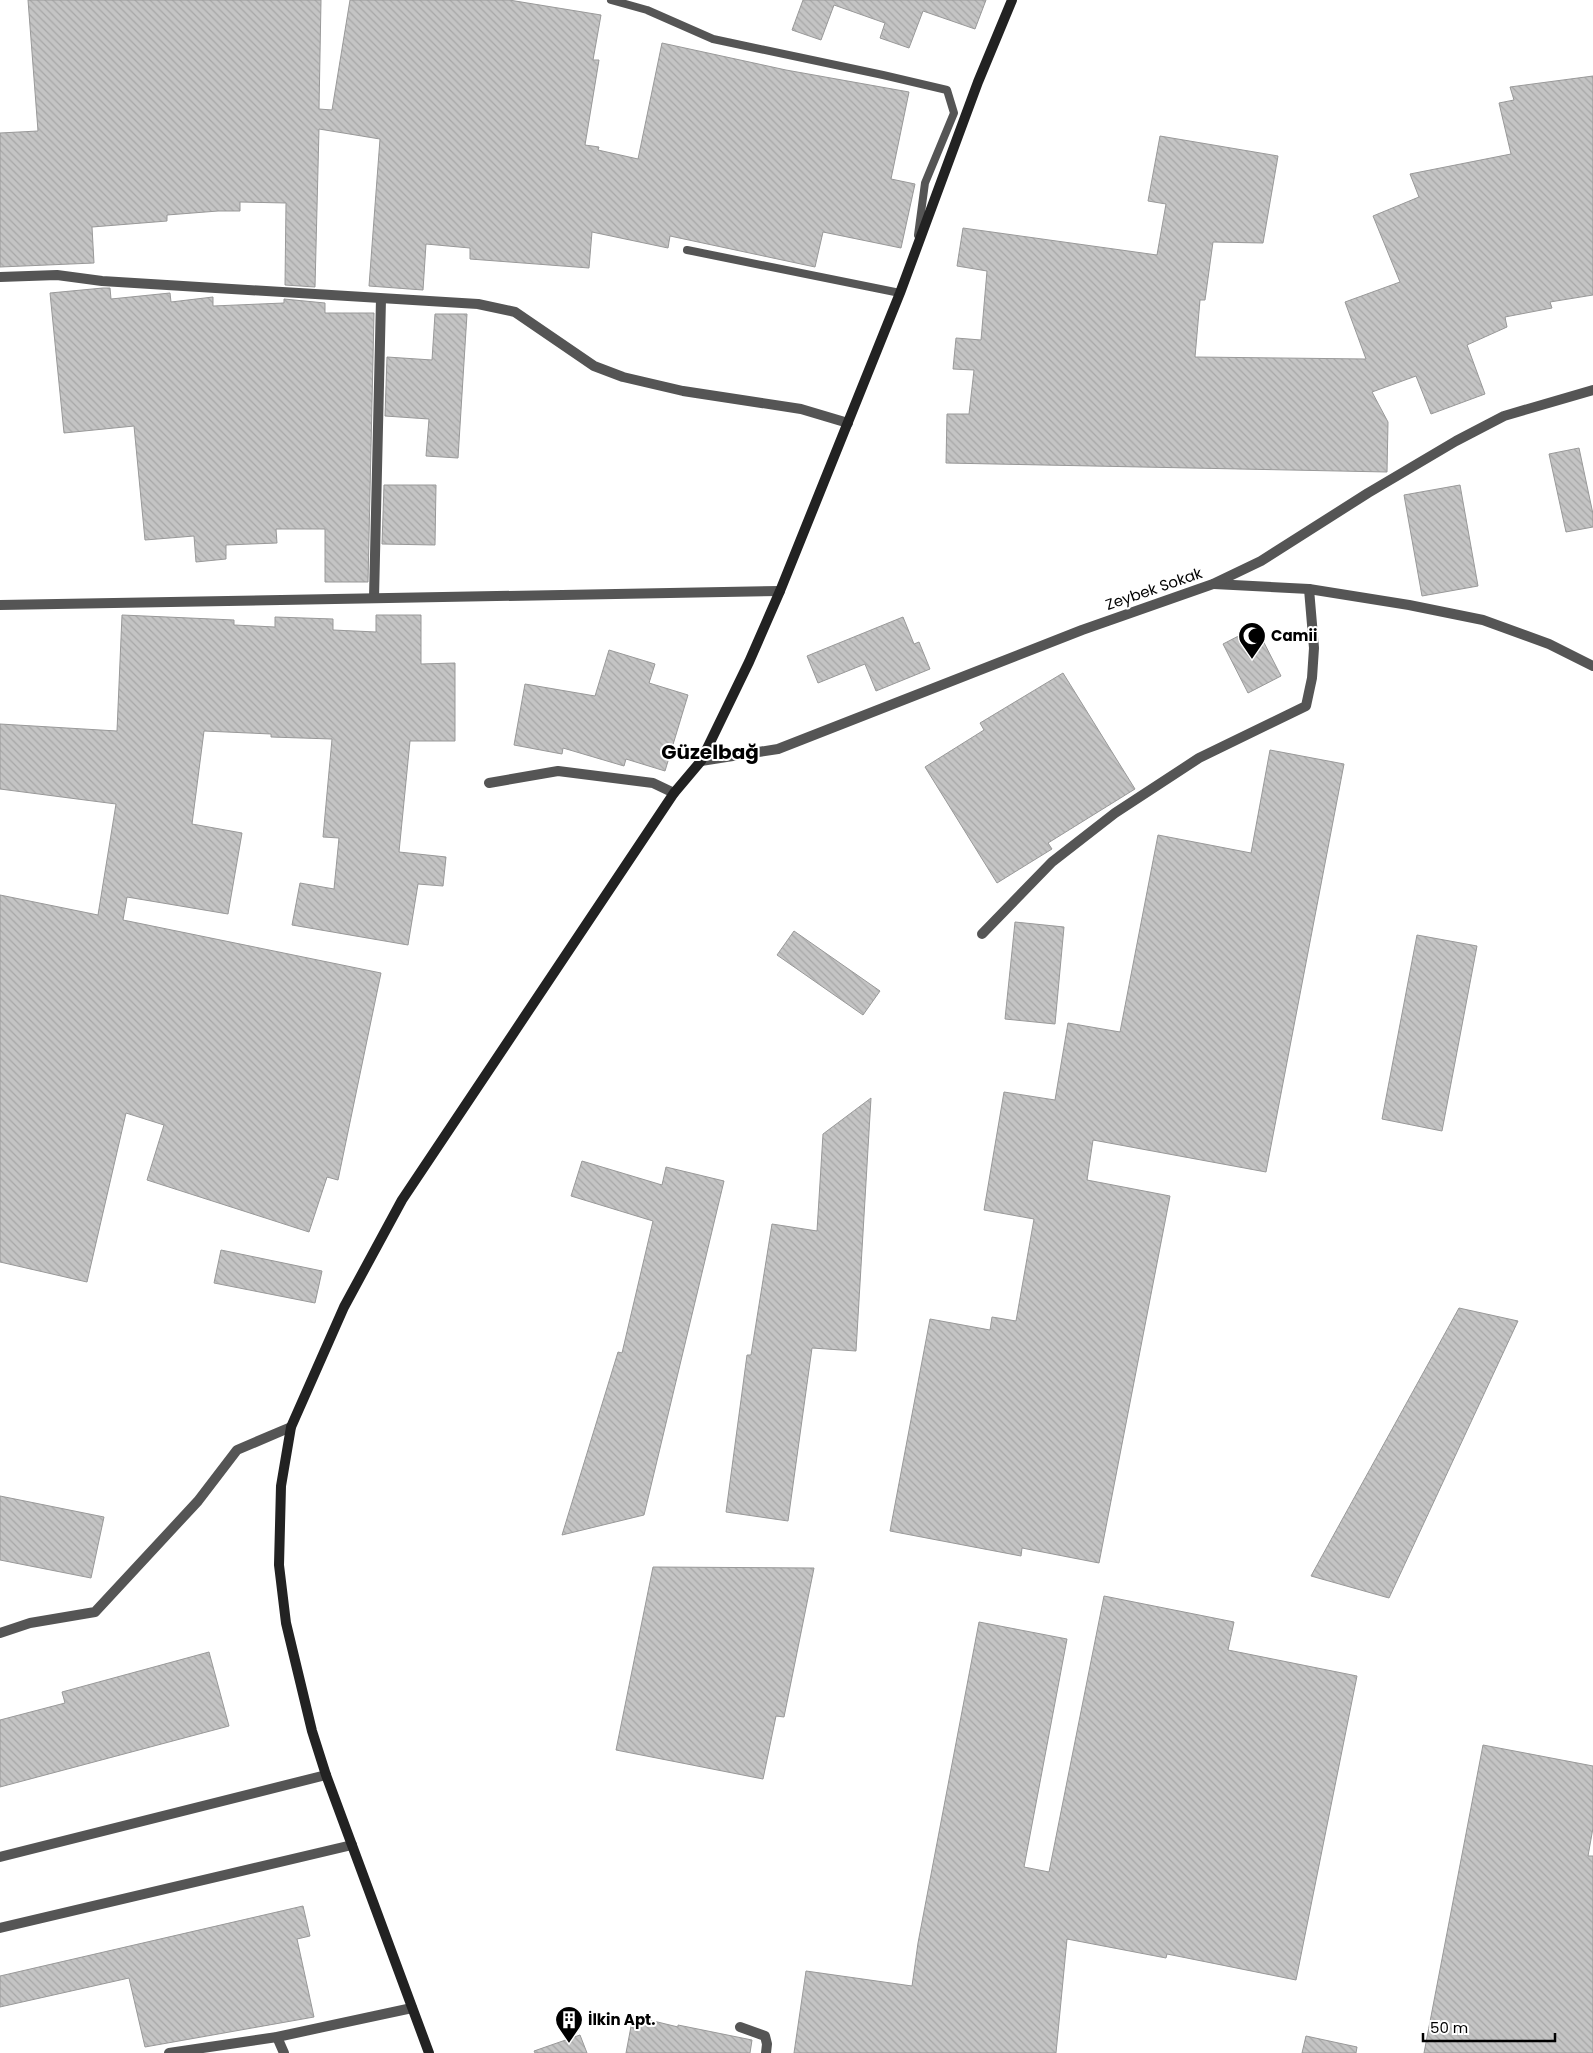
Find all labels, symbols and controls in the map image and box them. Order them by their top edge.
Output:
street label: Zeybek Sokak [1103,562,1205,615]
mosque icon: Camii [1237,621,1267,660]
place label: Camii [1271,625,1317,646]
district label: Güzelbağ [661,738,759,766]
building icon: İlkin Apt. [554,2005,584,2044]
place label: İlkin Apt. [588,2009,655,2030]
scale bar [1423,2010,1556,2042]
text: 50 m [1430,2017,1468,2038]

